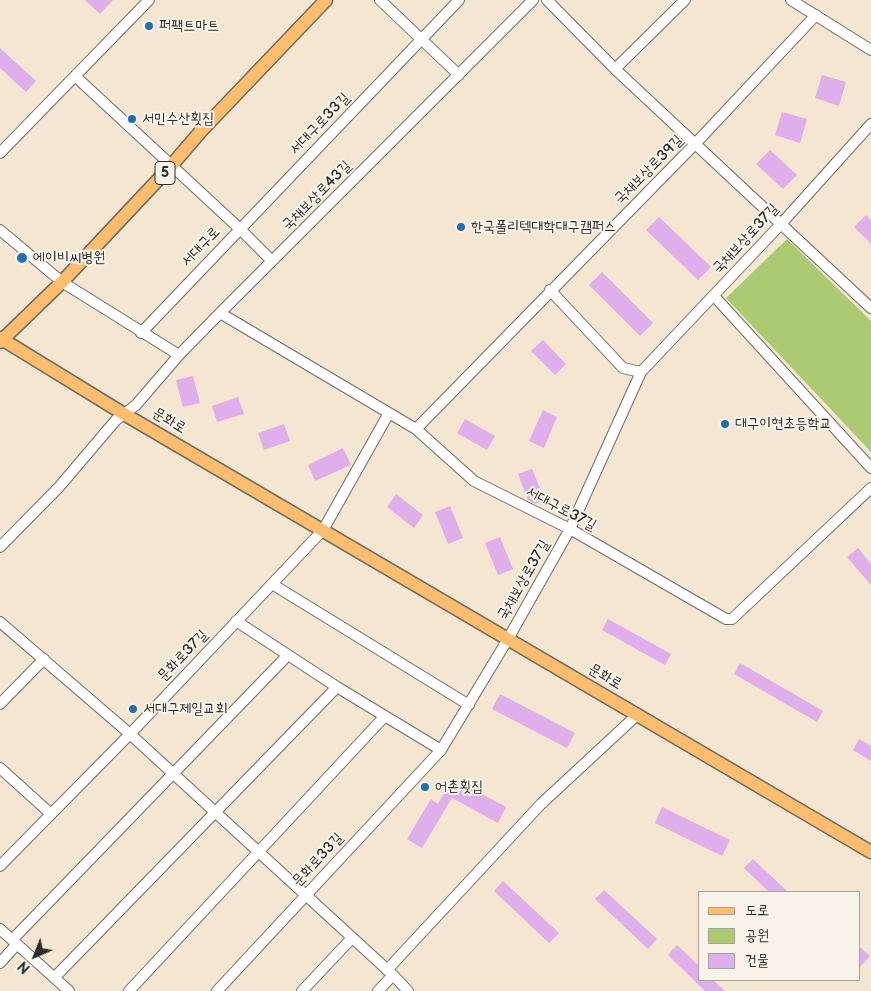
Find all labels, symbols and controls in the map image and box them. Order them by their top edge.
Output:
place label: 퍼팩트마트 [159,17,219,35]
marker: 퍼팩트마트 [143,20,155,32]
street label: 서대구로33길 [286,89,354,159]
place label: 서민수산횟집 [142,110,214,128]
marker: 서민수산횟집 [126,113,138,125]
street label: 국채보상로39길 [611,132,687,208]
street label: 국채보상로43길 [279,158,355,234]
road number: 5 [155,162,175,184]
street label: 국채보상로37길 [709,200,783,278]
place label: 한국폴리텍대학대구캠퍼스 [471,218,616,236]
marker: 한국폴리텍대학대구캠퍼스 [455,221,467,233]
street label: 서대구로 [178,223,224,271]
place label: 에이비씨병원 [33,249,105,267]
marker: 에이비씨병원 [15,251,29,265]
street label: 문화로 [149,404,189,438]
place label: 대구이현초등학교 [735,415,832,433]
marker: 대구이현초등학교 [719,418,731,430]
street label: 서대구로37길 [523,483,599,535]
street label: 국채보상로37길 [494,537,554,623]
street label: 문화로37길 [154,626,212,686]
street label: 문화로 [585,660,625,694]
place label: 서대구제일교회 [143,700,227,718]
marker: 서대구제일교회 [127,703,139,715]
place label: 어촌횟집 [435,778,483,796]
marker: 어촌횟집 [419,781,431,793]
street label: 문화로33길 [289,829,347,891]
legend [698,891,861,981]
text: 도로 [745,901,769,920]
text: 공원 [745,926,769,945]
north arrow [10,931,60,981]
text: 건물 [745,951,769,970]
text: N [15,957,34,977]

